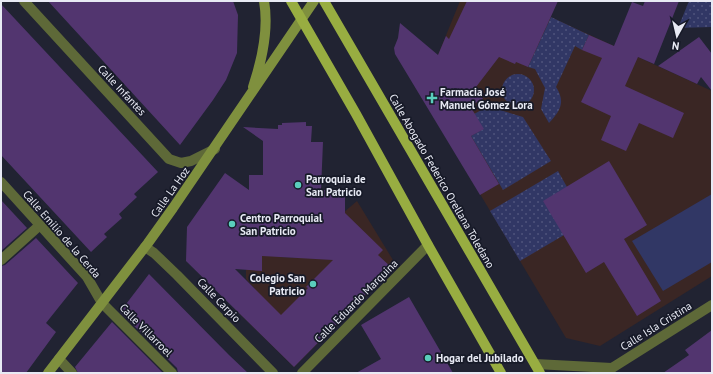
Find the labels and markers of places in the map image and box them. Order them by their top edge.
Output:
place label: Farmacia José Manuel Gómez Lora [440,85,533,112]
marker: Farmacia José Manuel Gómez Lora [427,93,437,103]
place label: Parroquia de San Patricio [306,172,366,199]
marker: Parroquia de San Patricio [293,180,303,190]
place label: Centro Parroquial San Patricio [240,211,323,238]
marker: Centro Parroquial San Patricio [227,219,237,229]
place label: Colegio San Patricio [250,271,305,298]
marker: Colegio San Patricio [308,279,318,289]
place label: Hogar del Jubilado [436,351,524,365]
marker: Hogar del Jubilado [423,353,433,363]

